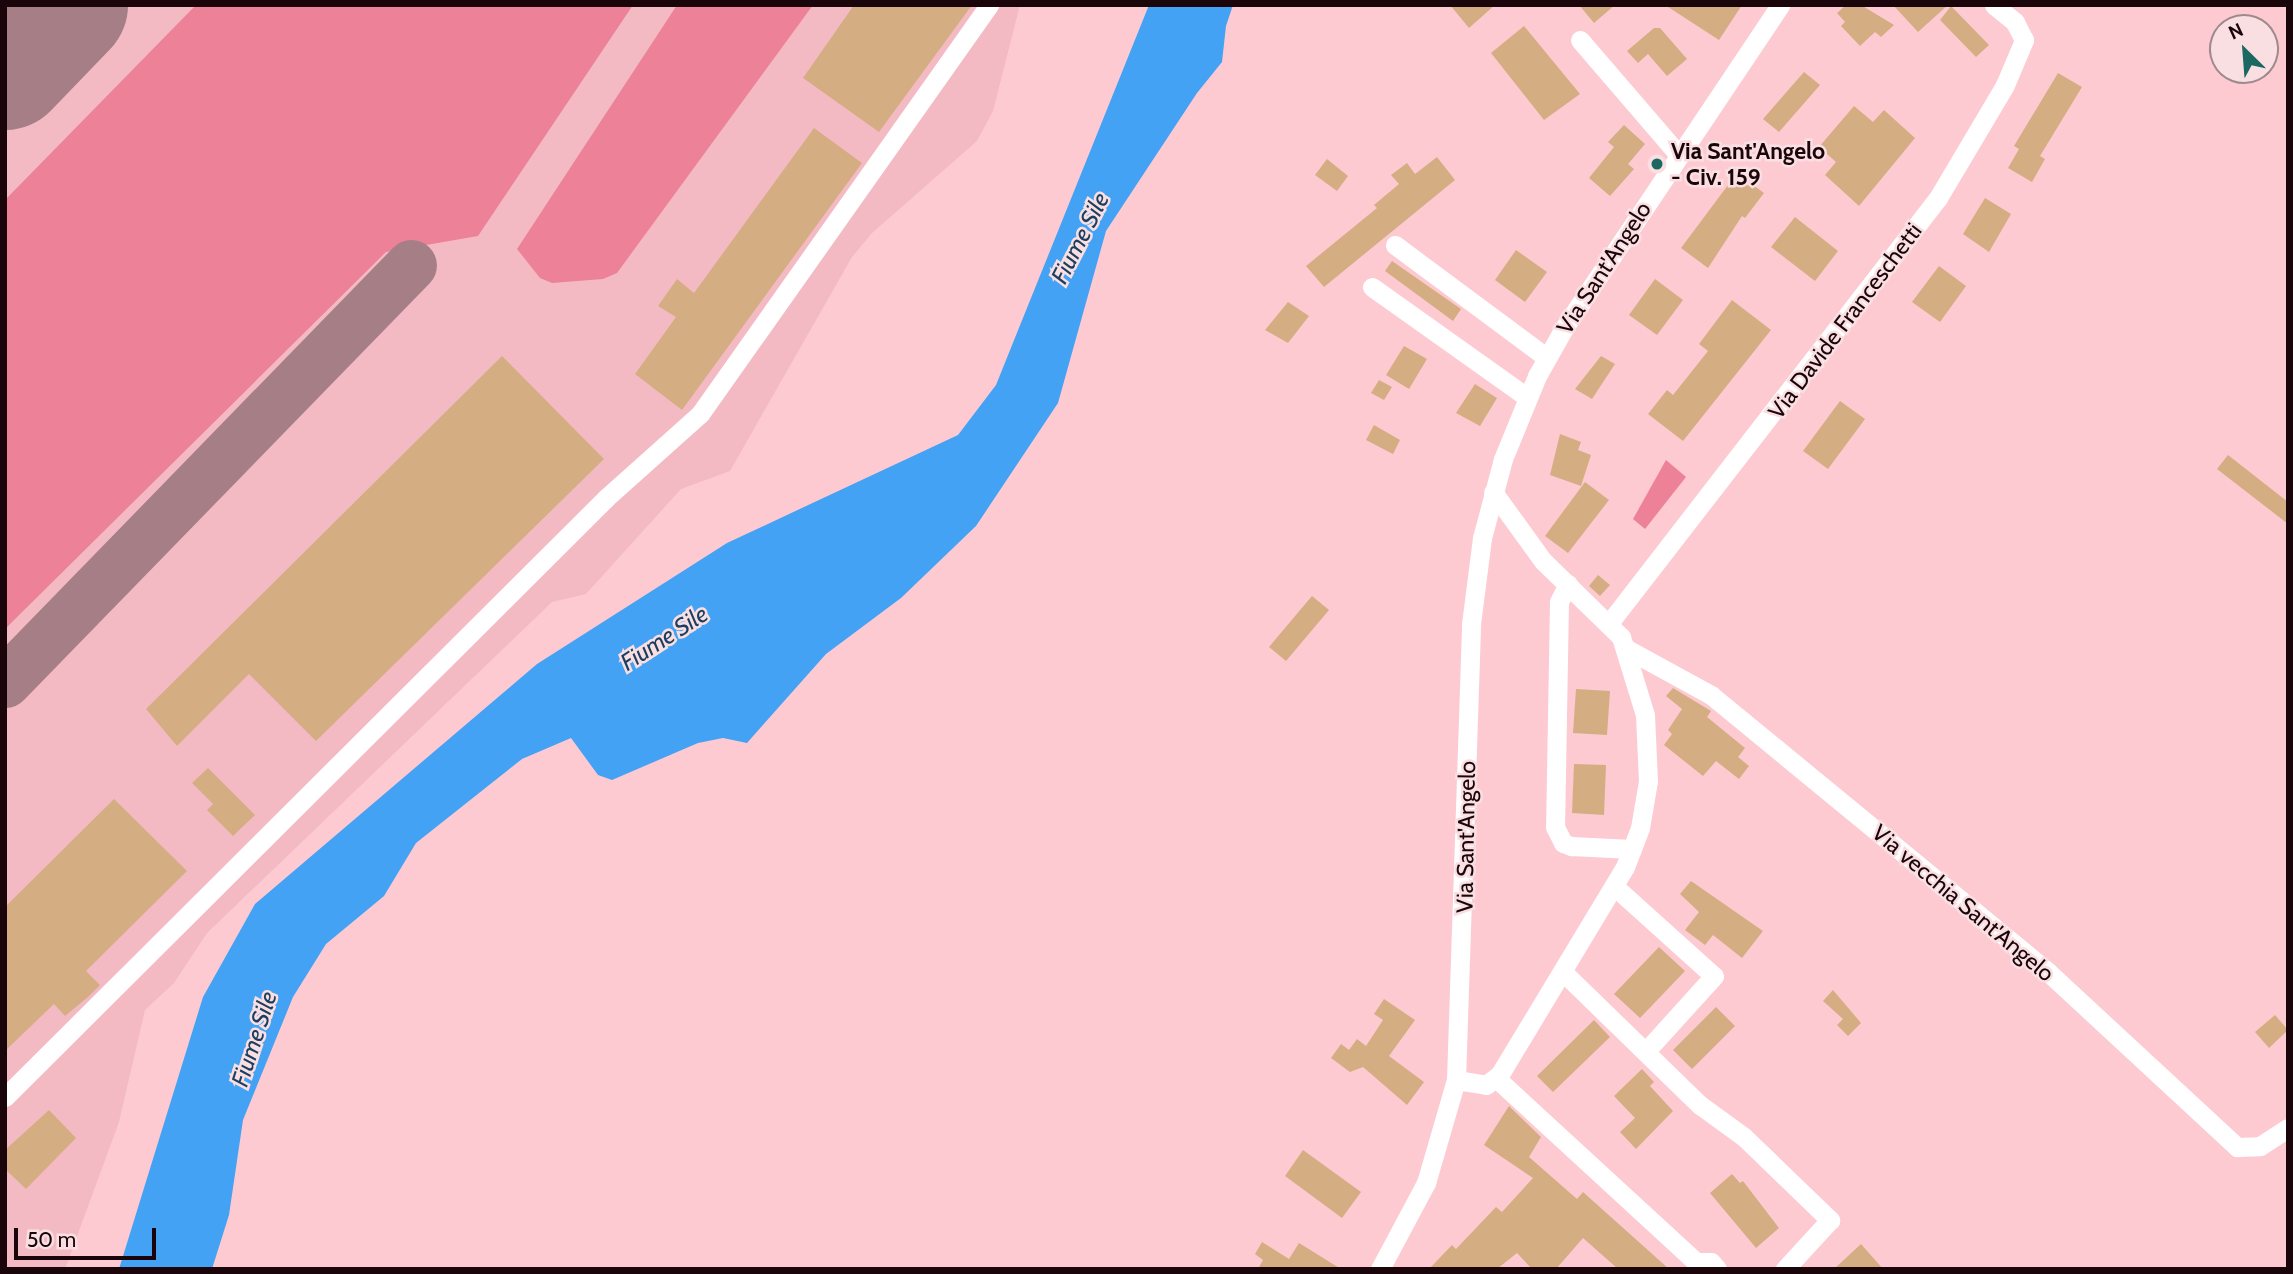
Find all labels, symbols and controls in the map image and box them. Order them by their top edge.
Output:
north arrow [2209,14,2279,84]
text: N [2225,18,2247,45]
place label: Via Sant'Angelo - Civ. 159 [1671,137,1825,191]
marker: Via Sant'Angelo - Civ. 159 [1649,156,1665,172]
water label: Fiume Sile [1045,188,1115,288]
street label: Via Sant'Angelo [1551,197,1657,339]
street label: Via Davide Franceschetti [1762,218,1928,424]
water label: Fiume Sile [615,599,713,677]
street label: Via Sant'Angelo [1451,761,1481,913]
street label: Via vecchia Sant'Angelo [1866,819,2060,987]
water label: Fiume Sile [225,988,283,1090]
scale bar [18,1214,159,1258]
text: 50 m [27,1227,76,1252]

